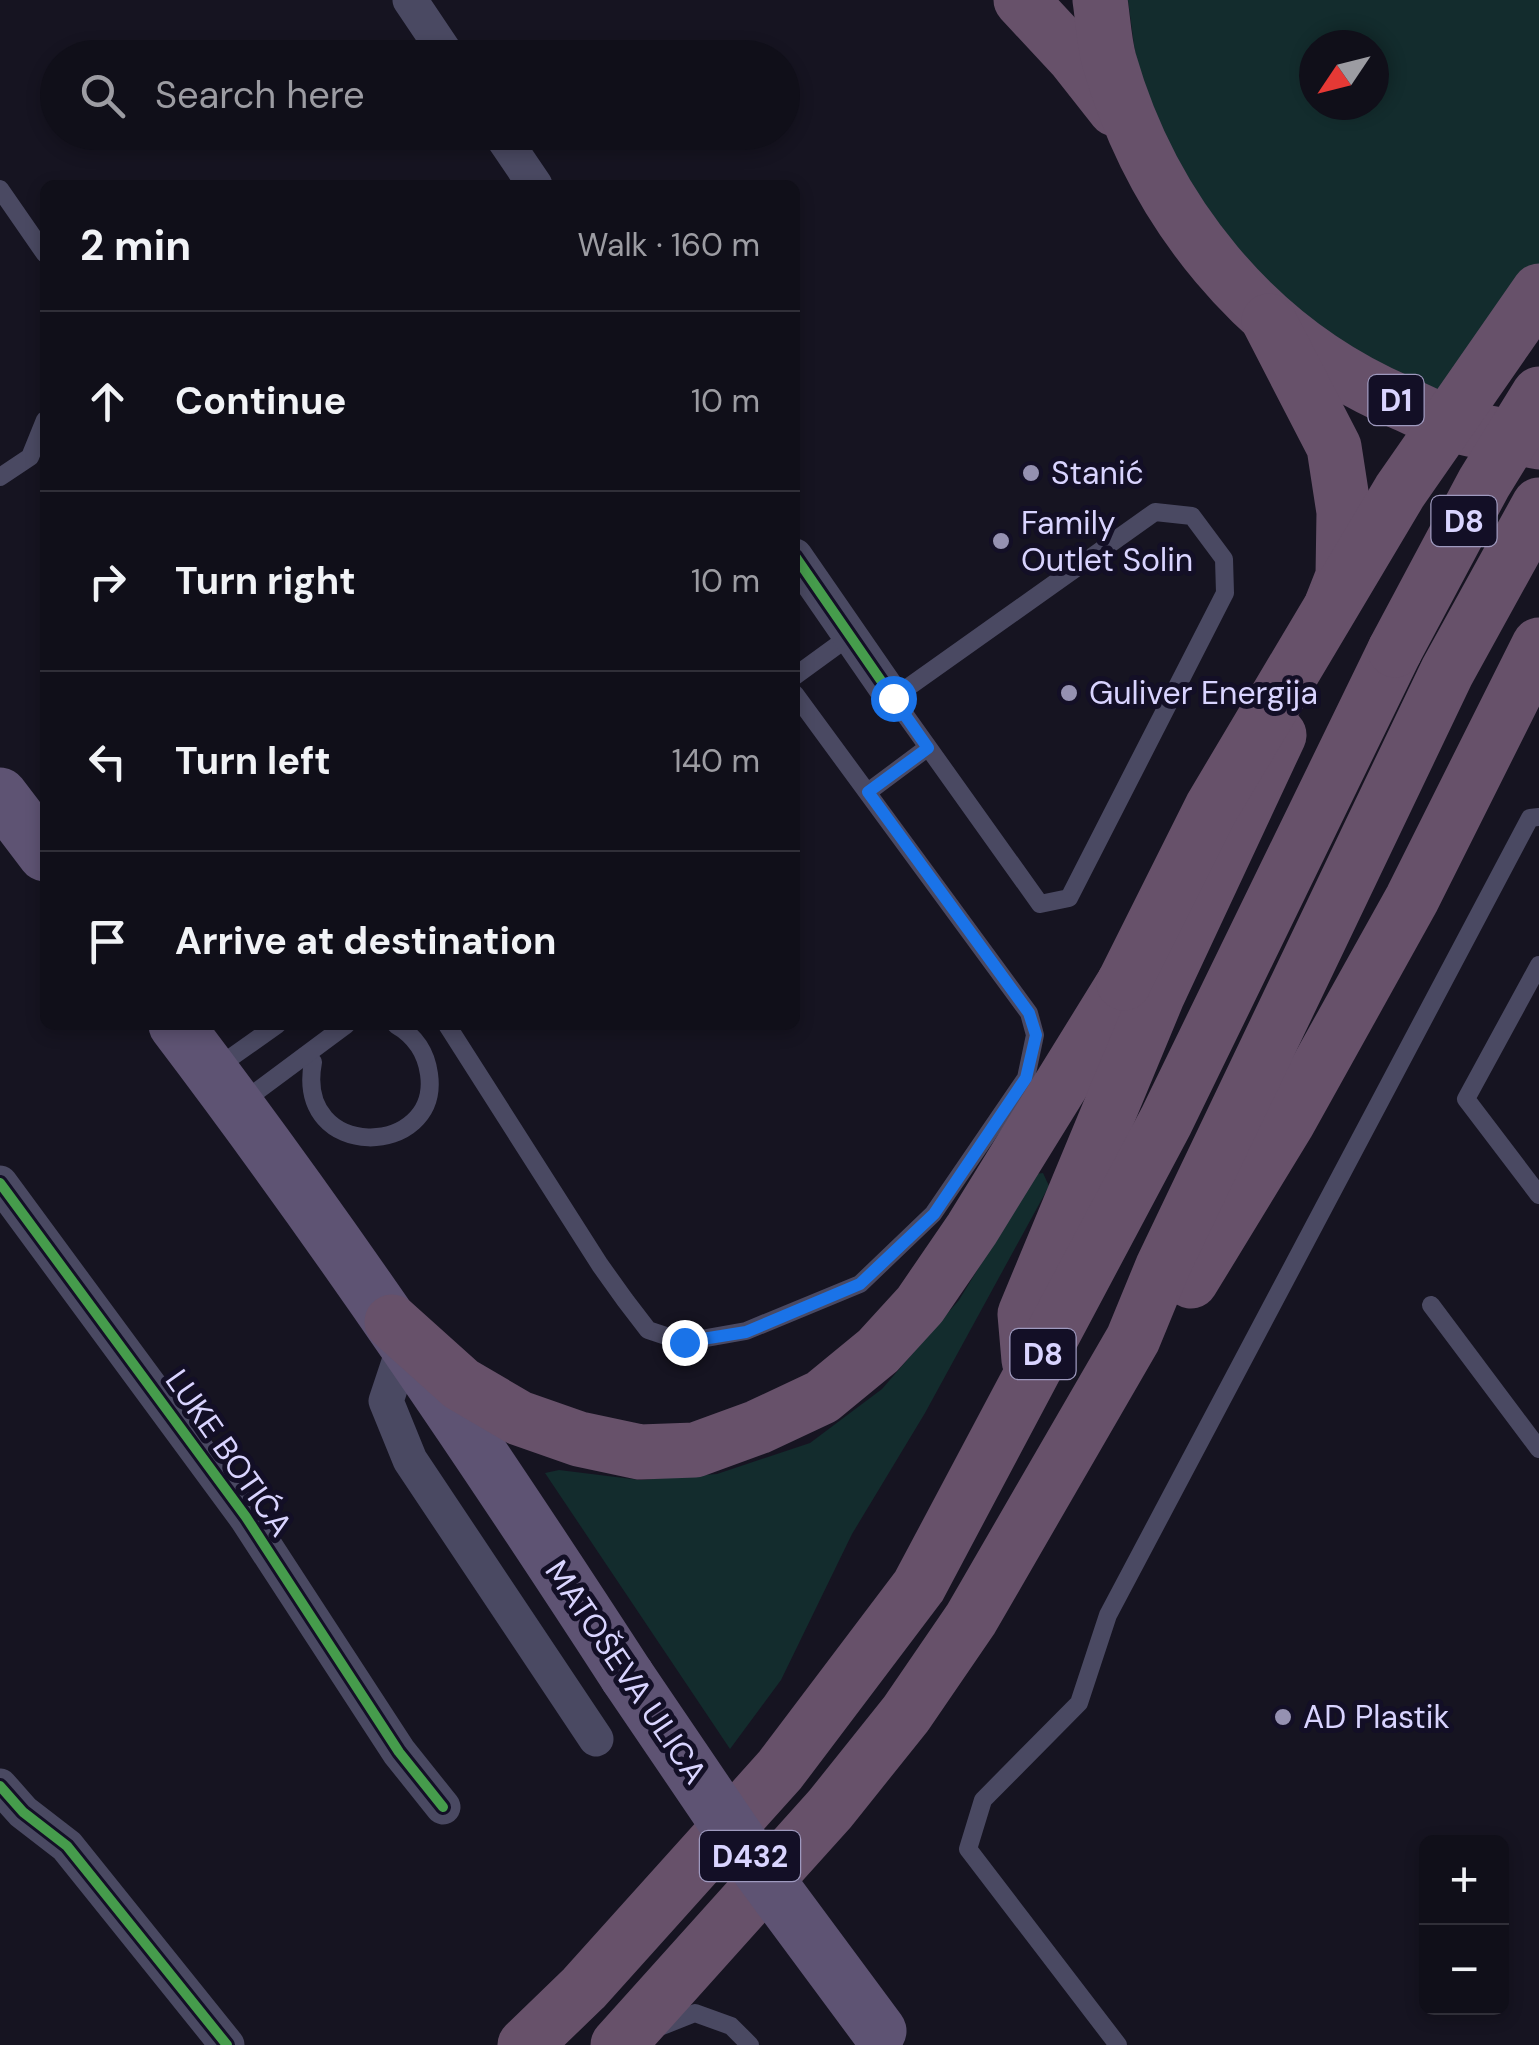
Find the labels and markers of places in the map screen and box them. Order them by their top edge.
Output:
place label: Stanić [1051,452,1144,494]
marker: Stanić [1020,462,1042,484]
place label: Family Outlet Solin [1021,502,1193,581]
marker: Family Outlet Solin [990,530,1012,552]
place label: Guliver Energija [1089,672,1318,714]
marker: Guliver Energija [1058,682,1080,704]
place label: AD Plastik [1303,1696,1450,1738]
marker: AD Plastik [1272,1706,1294,1728]

